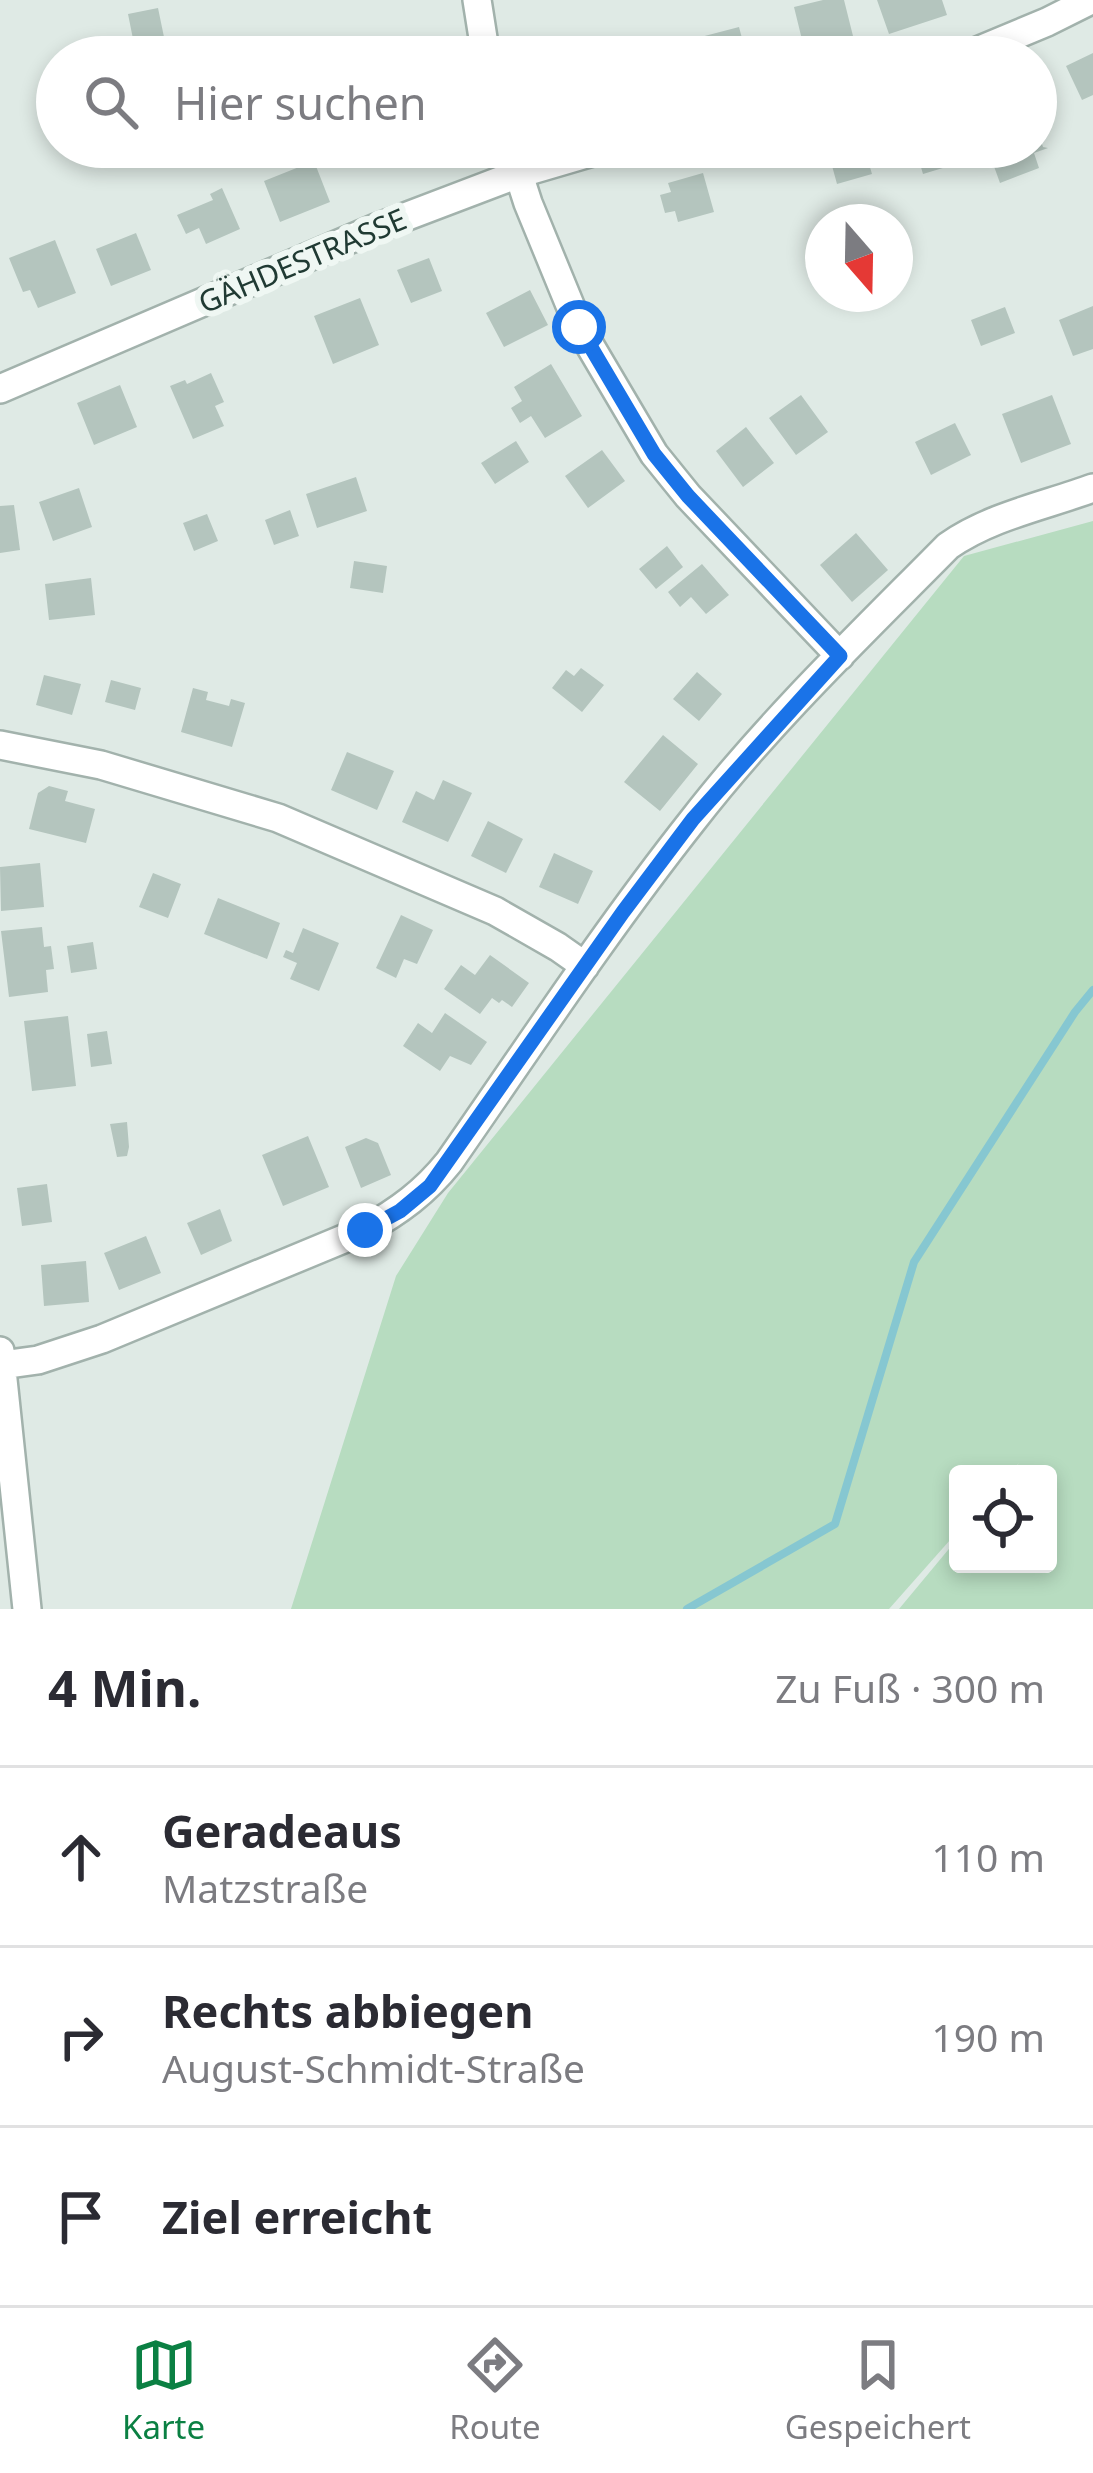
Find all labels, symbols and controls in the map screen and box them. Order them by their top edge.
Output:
search box [36,36,1057,168]
icon: search [78,69,144,135]
text: Hier suchen [174,72,427,133]
street label: GÄHDESTRASSE [192,198,412,322]
north arrow [805,204,913,312]
route start [552,300,606,354]
route end [338,1203,392,1257]
map controls [949,1465,1057,1573]
button: locate [949,1465,1057,1573]
text: 4 Min. [48,1652,201,1722]
text: Zu Fuß · 300 m [775,1661,1045,1714]
text: Geradeaus [162,1800,402,1861]
icon: ahead [48,1824,114,1890]
text: 110 m [931,1830,1045,1883]
text: Matzstraße [162,1861,368,1914]
text: Rechts abbiegen [162,1980,533,2041]
icon: right [48,2004,114,2070]
text: 190 m [931,2010,1045,2063]
text: August-Schmidt-Straße [162,2041,585,2094]
icon: arrive [48,2184,114,2250]
text: Ziel erreicht [162,2186,432,2247]
tab: Karte [122,2332,205,2449]
tab: Route [449,2332,541,2449]
tab: Gespeichert [785,2332,971,2449]

